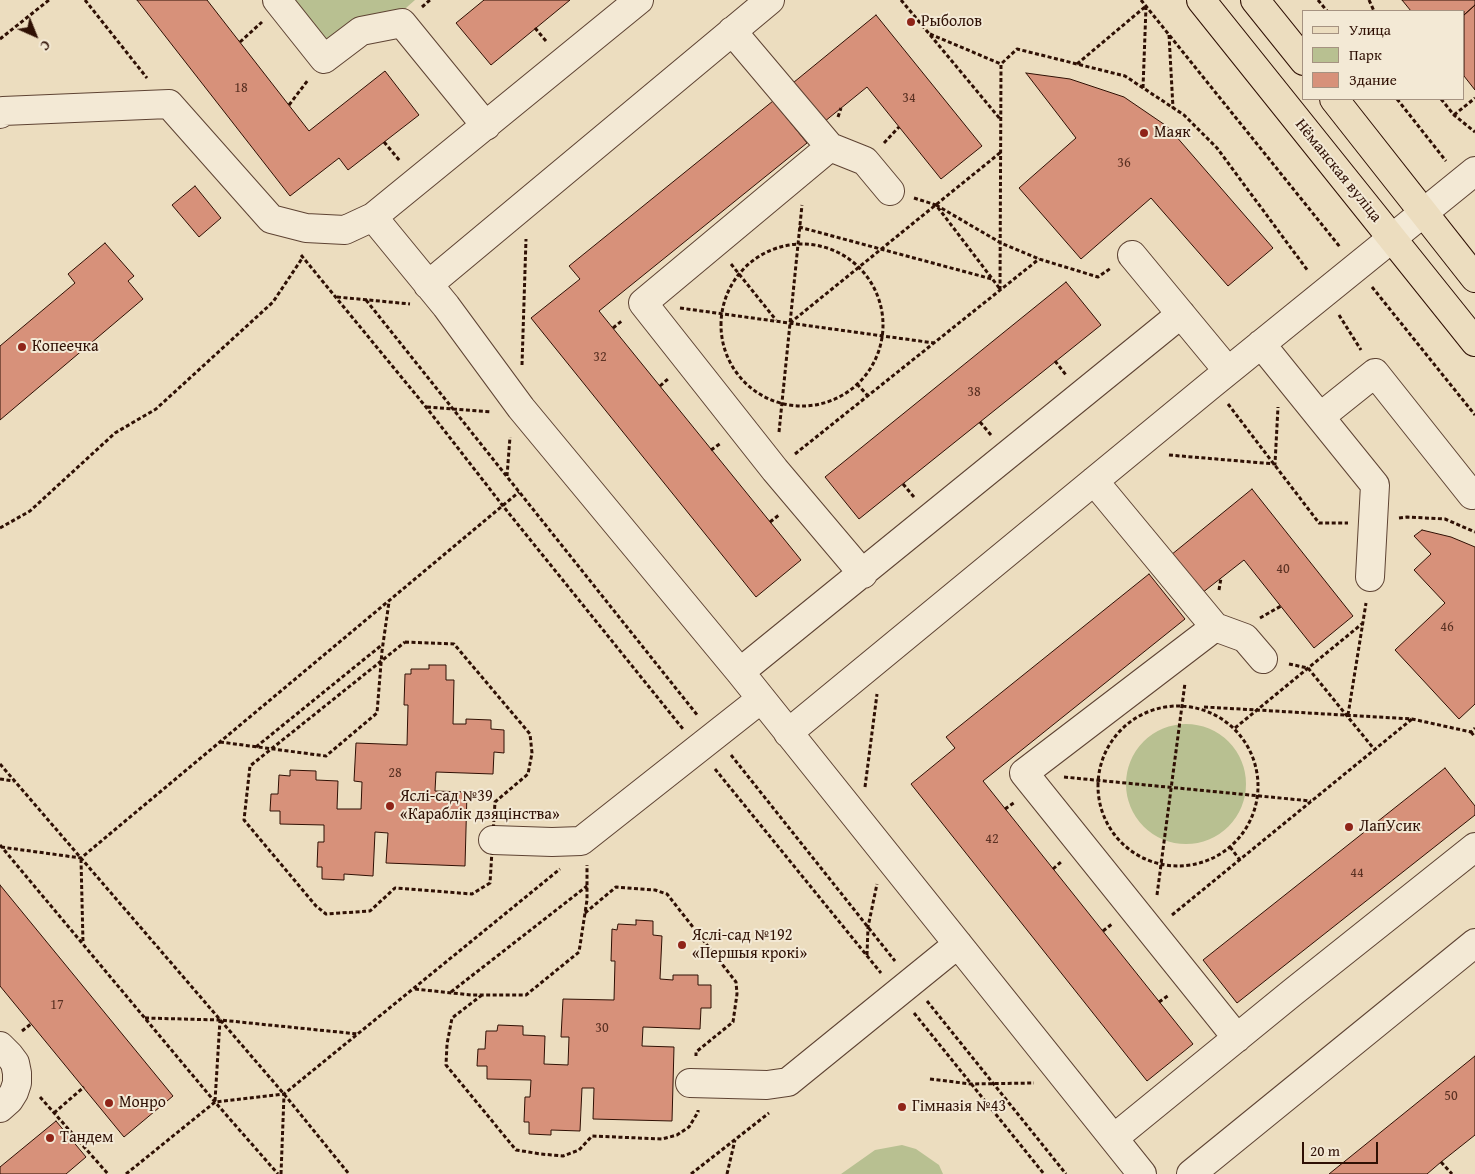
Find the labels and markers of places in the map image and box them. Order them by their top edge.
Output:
place label: Рыболов [921,12,982,32]
marker: Рыболов [905,16,917,28]
place label: Маяк [1154,123,1191,143]
marker: Маяк [1138,127,1150,139]
place label: Копеечка [32,337,99,357]
marker: Копеечка [16,341,28,353]
place label: Яслі-сад №39 «Караблік дзяцінства» [400,787,560,825]
marker: Яслі-сад №39 «Караблік дзяцінства» [384,800,396,812]
place label: ЛапУсик [1359,817,1421,837]
marker: ЛапУсик [1343,821,1355,833]
place label: Яслі-сад №192 «Першыя крокі» [692,926,807,964]
marker: Яслі-сад №192 «Першыя крокі» [676,939,688,951]
place label: Монро [119,1093,166,1113]
marker: Монро [103,1097,115,1109]
place label: Гімназія №43 [912,1097,1006,1117]
marker: Гімназія №43 [896,1101,908,1113]
place label: Тандем [60,1128,114,1148]
marker: Тандем [44,1132,56,1144]

